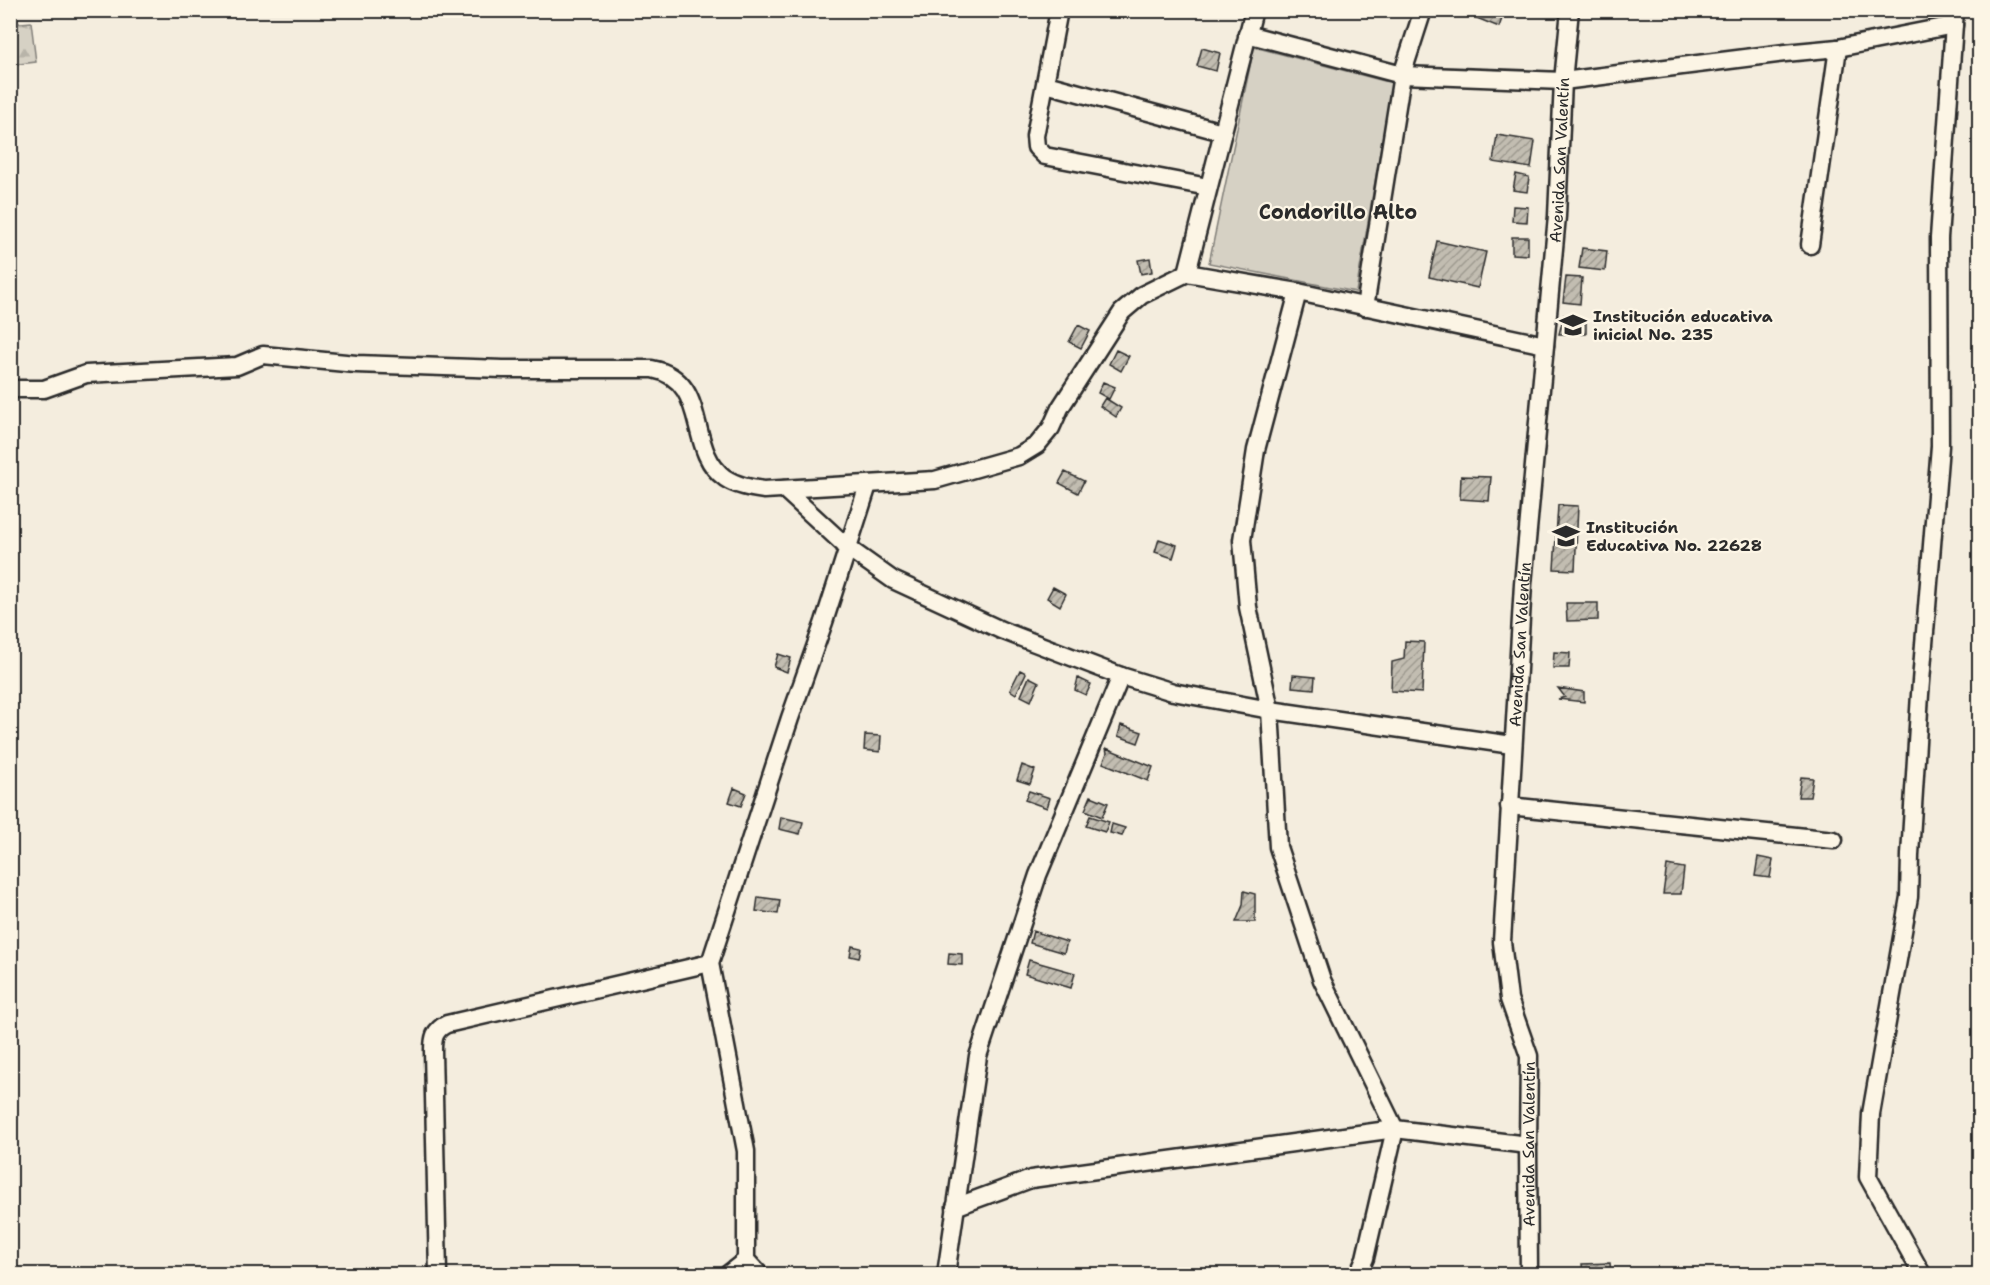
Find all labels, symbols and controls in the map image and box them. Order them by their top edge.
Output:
street label: Avenida San Valentín [1545,77,1574,244]
district label: Condorillo Alto [1259,199,1417,225]
place label: Institución educativa inicial No. 235 [1593,306,1773,345]
school or university icon: Institución educativa inicial No. 235 [1558,310,1588,340]
place label: Institución Educativa No. 22628 [1586,517,1762,556]
school or university icon: Institución Educativa No. 22628 [1551,521,1581,551]
street label: Avenida San Valentín [1505,561,1536,728]
street label: Avenida San Valentín [1518,1061,1540,1227]

